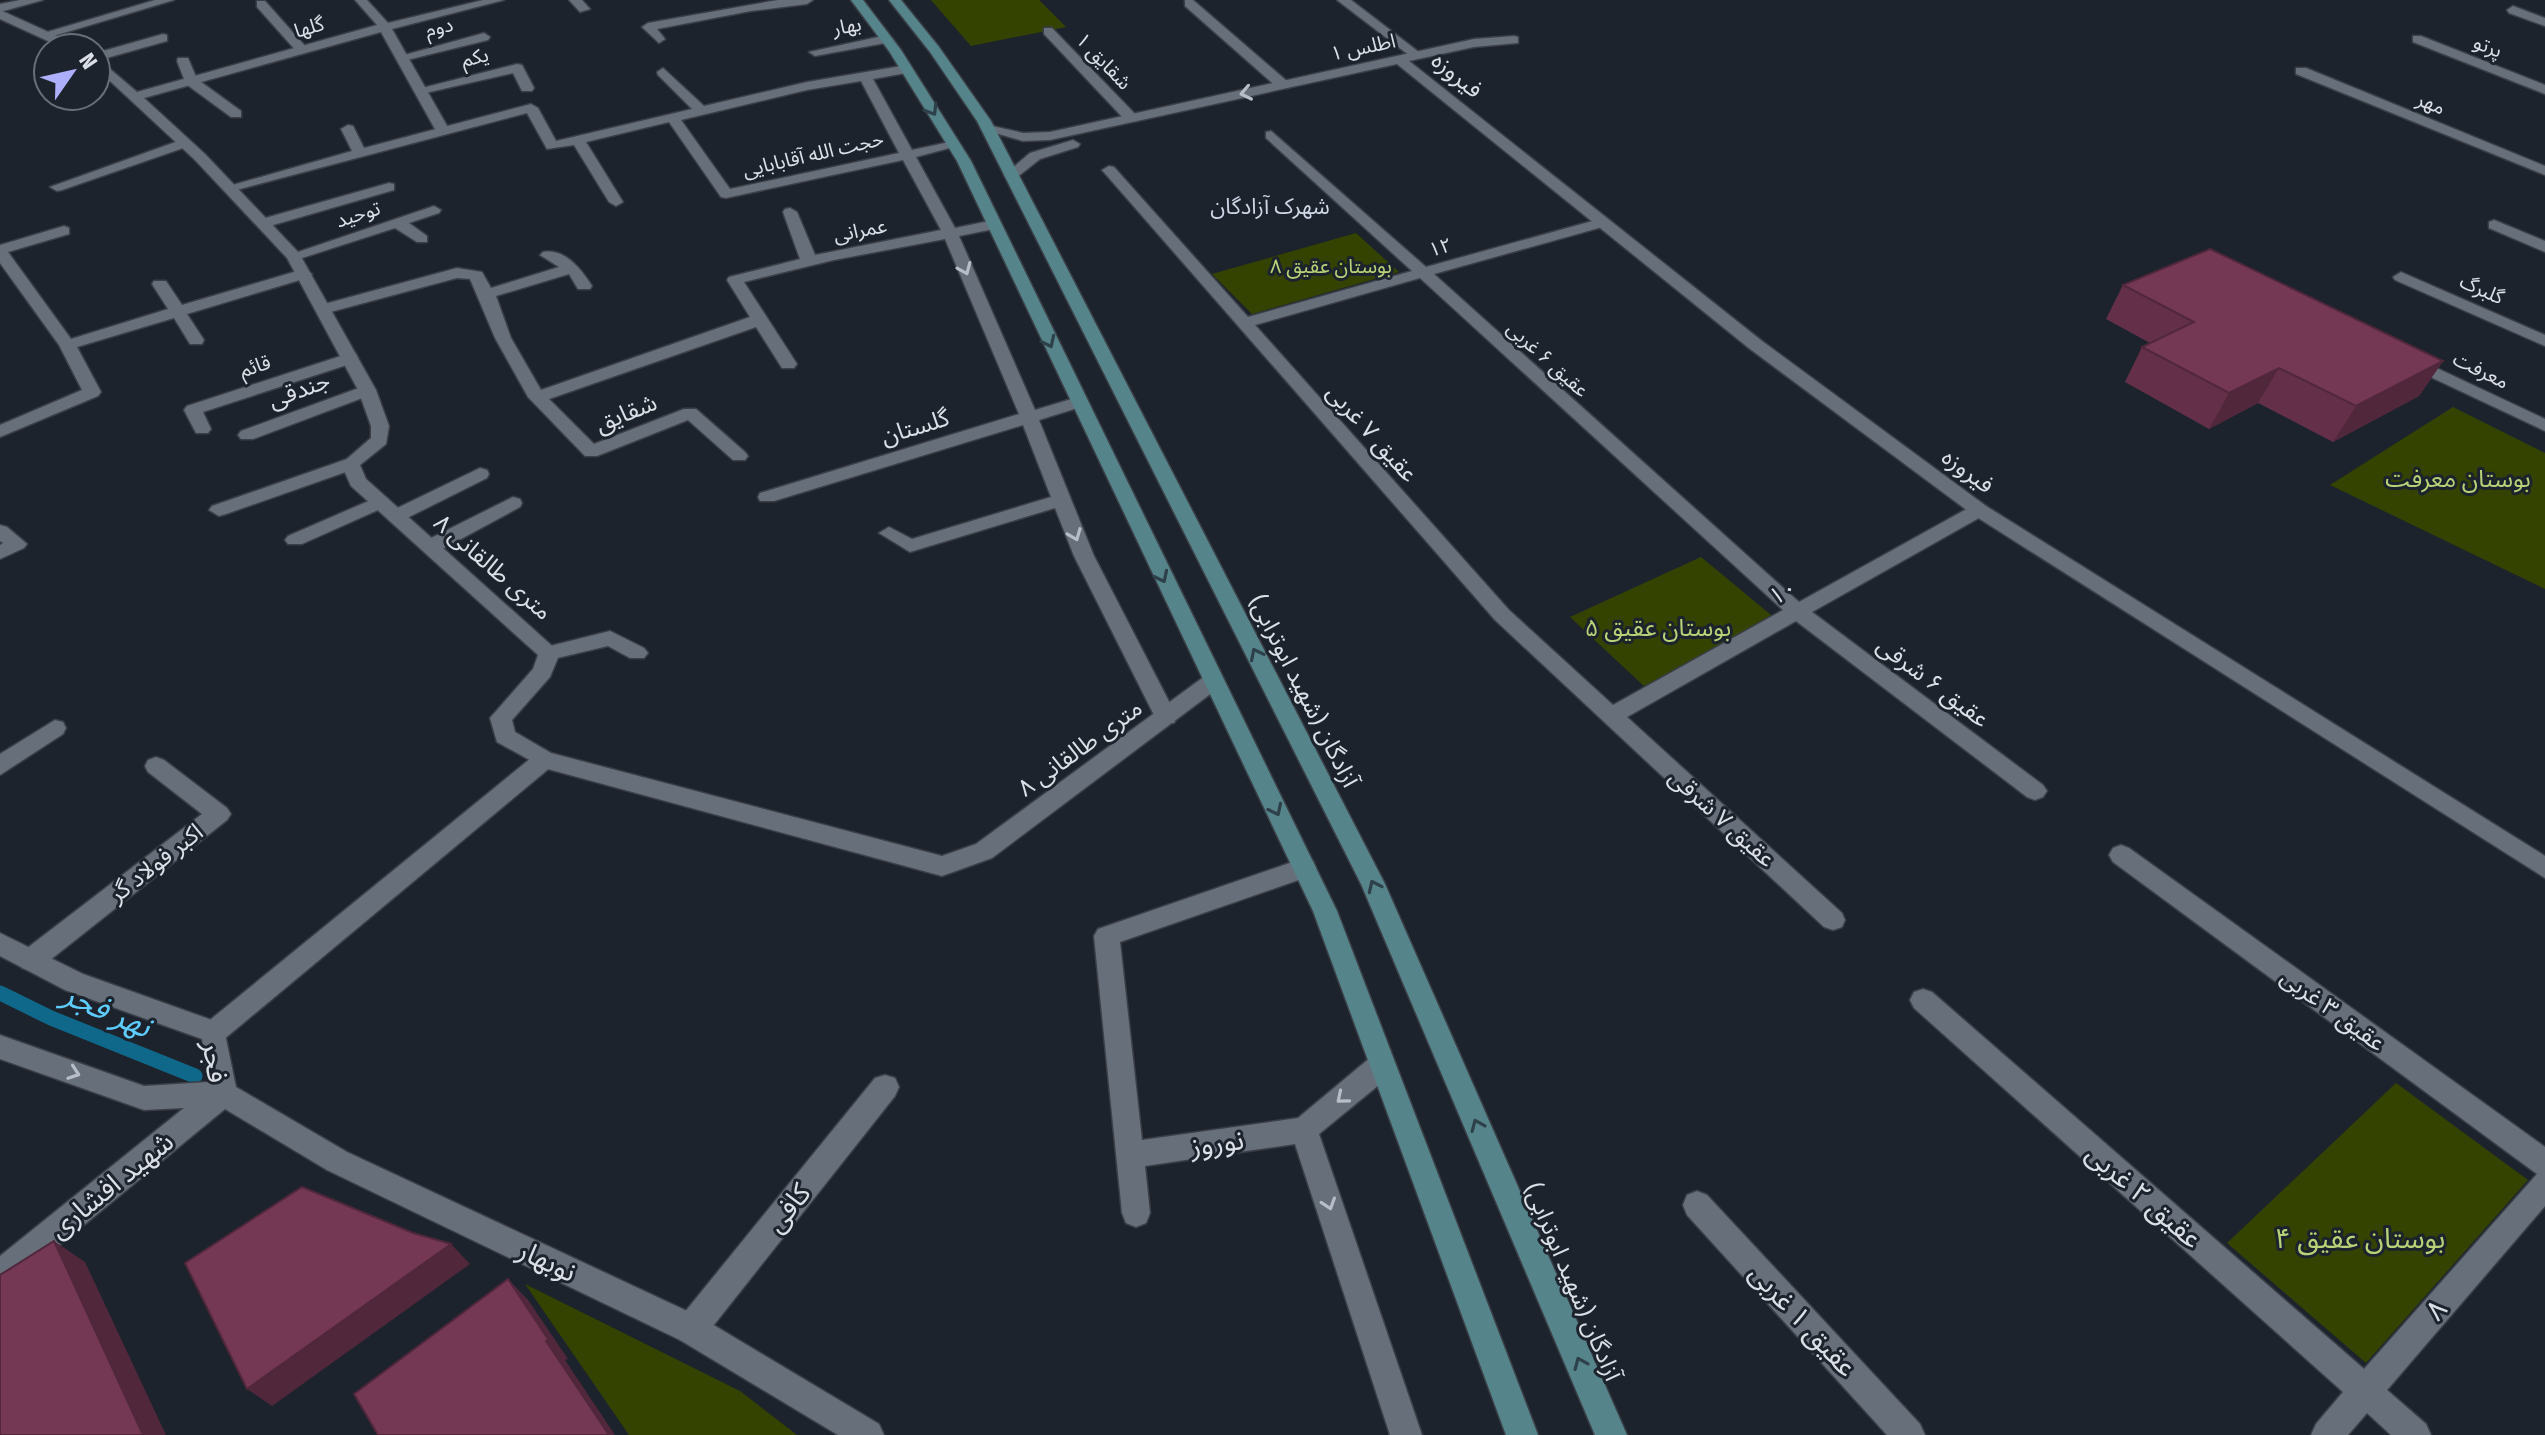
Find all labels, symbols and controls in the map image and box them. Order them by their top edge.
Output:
street label: گلها [291,11,328,43]
street label: دوم [422,12,456,45]
street label: بهار [830,12,863,40]
street label: شقایق ۱ [1070,28,1137,95]
street label: اطلس ۱ [1328,28,1398,66]
street label: پرتو [2470,29,2506,64]
north arrow [32,32,112,112]
street label: یکم [459,42,492,75]
street label: فیروزه [1426,46,1488,104]
text: N [73,48,103,74]
one-way arrow [1239,84,1253,101]
street label: مهر [2412,86,2449,119]
one-way arrow [923,102,938,116]
street label: حجت الله آقابابایی [740,126,886,182]
district label: شهرک آزادگان [1210,193,1330,220]
street label: توحید [333,196,383,232]
street label: عمرانی [831,213,889,247]
street label: ۱۲ [1426,232,1454,262]
park label: بوستان عقیق ۸ [1270,254,1392,279]
one-way arrow [956,261,972,276]
street label: گلبرگ [2456,269,2508,310]
street label: عقیق ۶ غربی [1501,316,1594,403]
one-way arrow [1039,334,1055,349]
street label: معرفت [2449,346,2513,394]
street label: قائم [236,350,275,385]
street label: جندقی [264,366,334,414]
street label: عقیق ۷ غربی [1320,378,1423,488]
street label: شقایق [591,388,661,439]
street label: گلستان [877,403,954,451]
street label: فیروزه [1937,443,1999,499]
park label: بوستان معرفت [2385,465,2531,493]
street label: ۸ متری طالقانی [428,508,558,626]
one-way arrow [1066,527,1082,541]
one-way arrow [1152,568,1168,583]
street label: ۱۰ [1764,573,1802,611]
street label: آزادگان (شهید ابوترابی) [1243,590,1365,793]
park label: بوستان عقیق ۵ [1585,614,1731,643]
street label: عقیق ۶ شرقی [1871,631,1995,734]
one-way arrow [1250,648,1266,663]
street label: ۸ متری طالقانی [1012,694,1148,802]
street label: عقیق ۷ شرقی [1662,763,1781,874]
one-way arrow [1266,802,1282,817]
street label: اکبر فولاد گر [103,818,209,909]
one-way arrow [1368,880,1384,894]
street label: عقیق ۳ غربی [2275,963,2391,1058]
water label: نهر فجر [54,973,160,1047]
street label: فجر [196,1038,234,1085]
one-way arrow [66,1063,80,1080]
one-way arrow [1337,1089,1352,1103]
one-way arrow [1471,1118,1487,1133]
street label: نوروز [1187,1123,1246,1163]
street label: شهید افشاری [42,1125,180,1245]
street label: عقیق ۲ غربی [2079,1137,2209,1256]
street label: کافی [759,1177,818,1239]
street label: آزادگان (شهید ابوترابی) [1519,1179,1628,1386]
one-way arrow [1319,1197,1335,1211]
park label: بوستان عقیق ۴ [2275,1222,2445,1256]
street label: نوبهار [512,1233,582,1289]
street label: عقیق ۱ غربی [1742,1257,1864,1384]
street label: ۸ [2418,1293,2454,1327]
one-way arrow [1574,1357,1590,1372]

